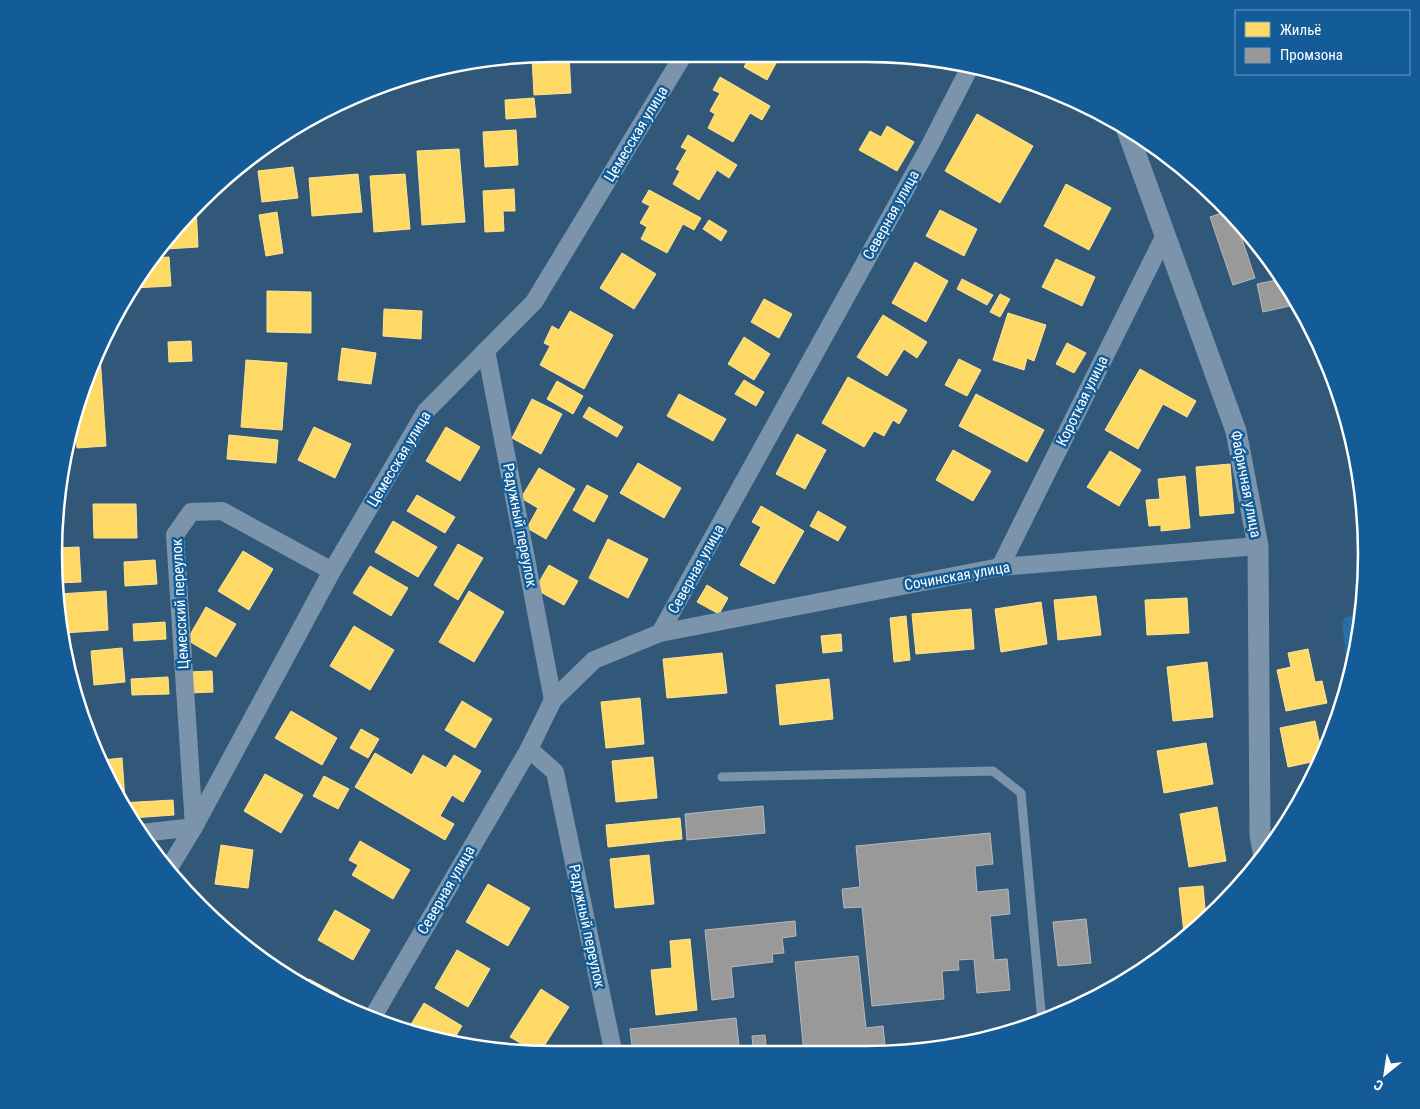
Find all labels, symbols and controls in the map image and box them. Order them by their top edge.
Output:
legend [1235,10,1410,75]
text: Жильё [1280,21,1321,39]
text: Промзона [1280,46,1343,64]
street label: Цемесская улица [600,83,672,185]
street label: Северная улица [859,167,923,263]
street label: Короткая улица [1052,353,1112,449]
street label: Цемесская улица [363,408,435,510]
street label: Фабричная улица [1227,429,1265,539]
street label: Радужный переулок [499,461,541,589]
street label: Северная улица [664,521,728,617]
street label: Цемесский переулок [168,538,192,670]
street label: Сочинская улица [903,558,1011,594]
street label: Северная улица [413,842,479,938]
street label: Радужный переулок [565,863,609,989]
north arrow [1360,1049,1410,1099]
text: С [1371,1076,1386,1094]

